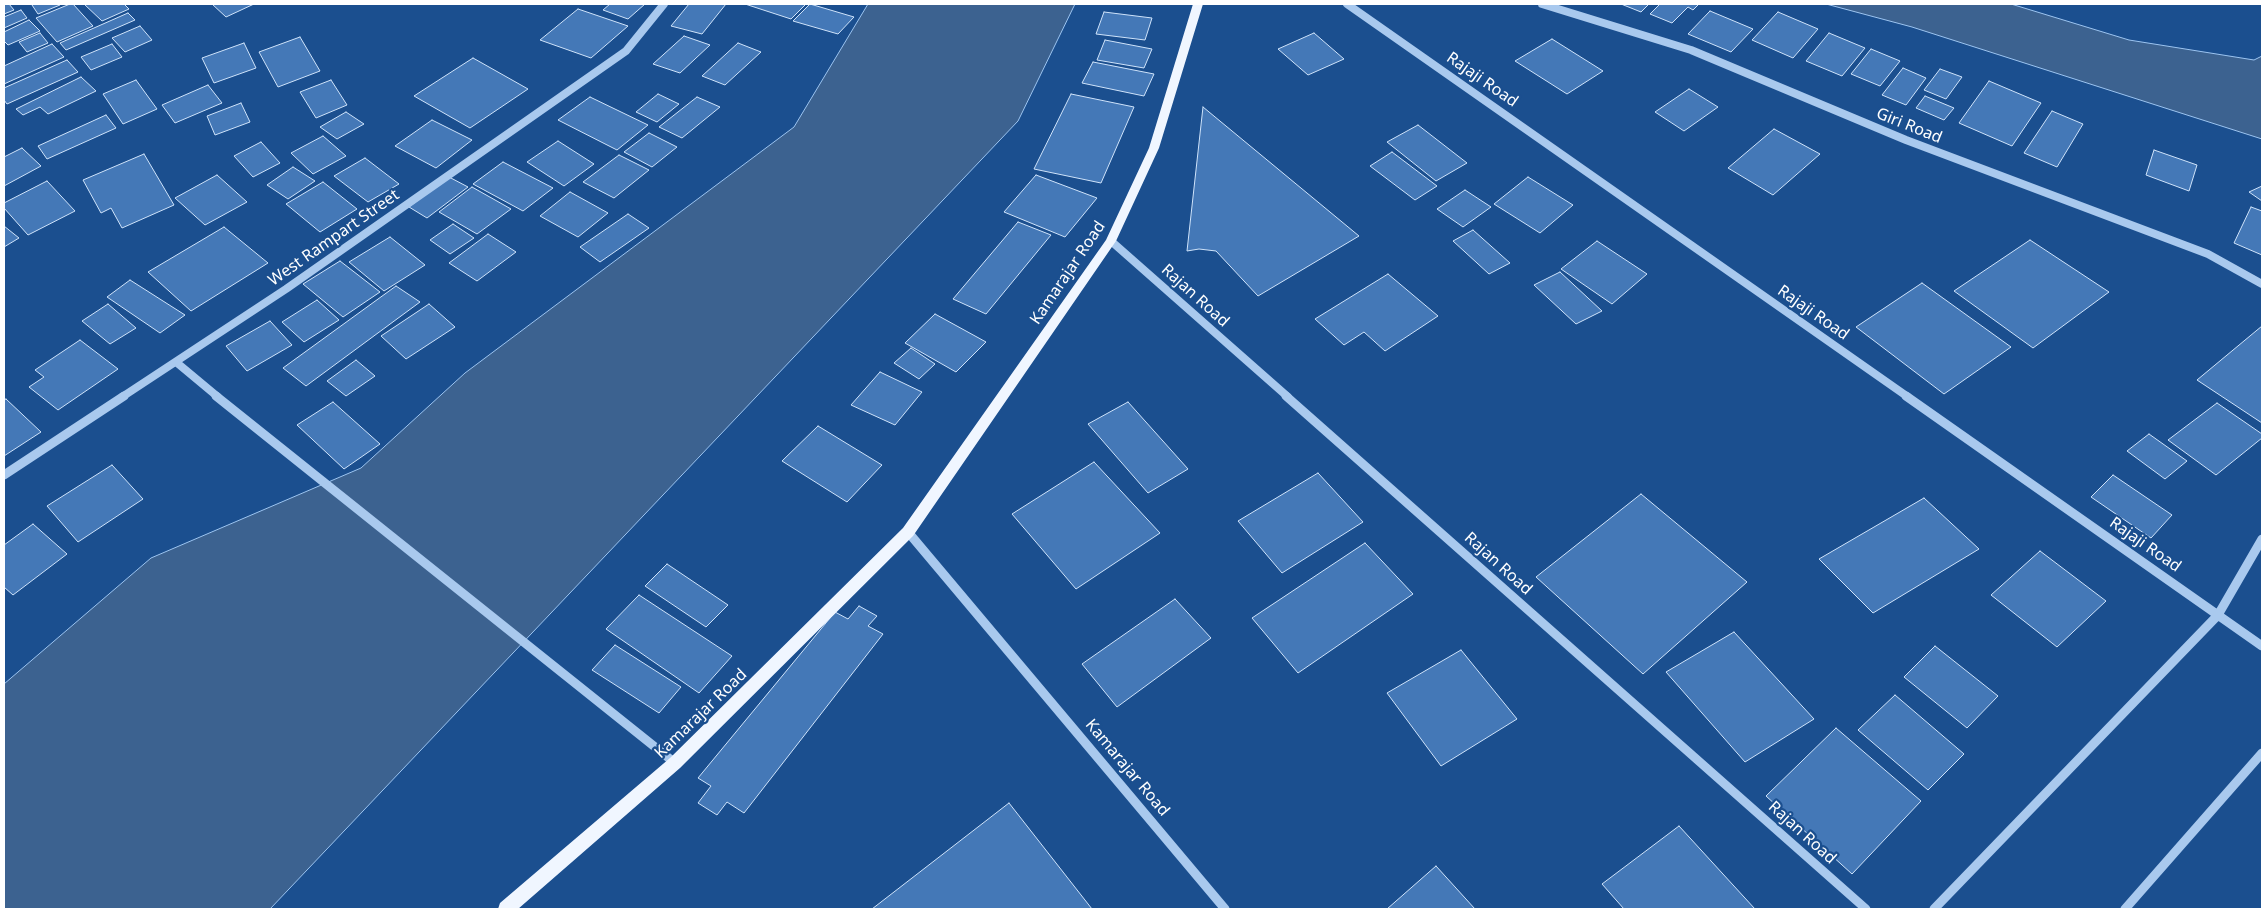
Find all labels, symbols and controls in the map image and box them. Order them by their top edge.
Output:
street label: Rajaji Road [1443,48,1521,112]
street label: Giri Road [1873,104,1945,148]
street label: West Rampart Street [265,186,403,290]
street label: Kamarajar Road [1026,218,1110,328]
street label: Rajan Road [1157,261,1233,331]
street label: Rajaji Road [1774,281,1852,345]
street label: Rajaji Road [2106,513,2184,577]
street label: Rajan Road [1460,529,1536,599]
street label: Kamarajar Road [651,665,751,763]
street label: Kamarajar Road [1081,716,1173,820]
street label: Rajan Road [1764,798,1840,868]

